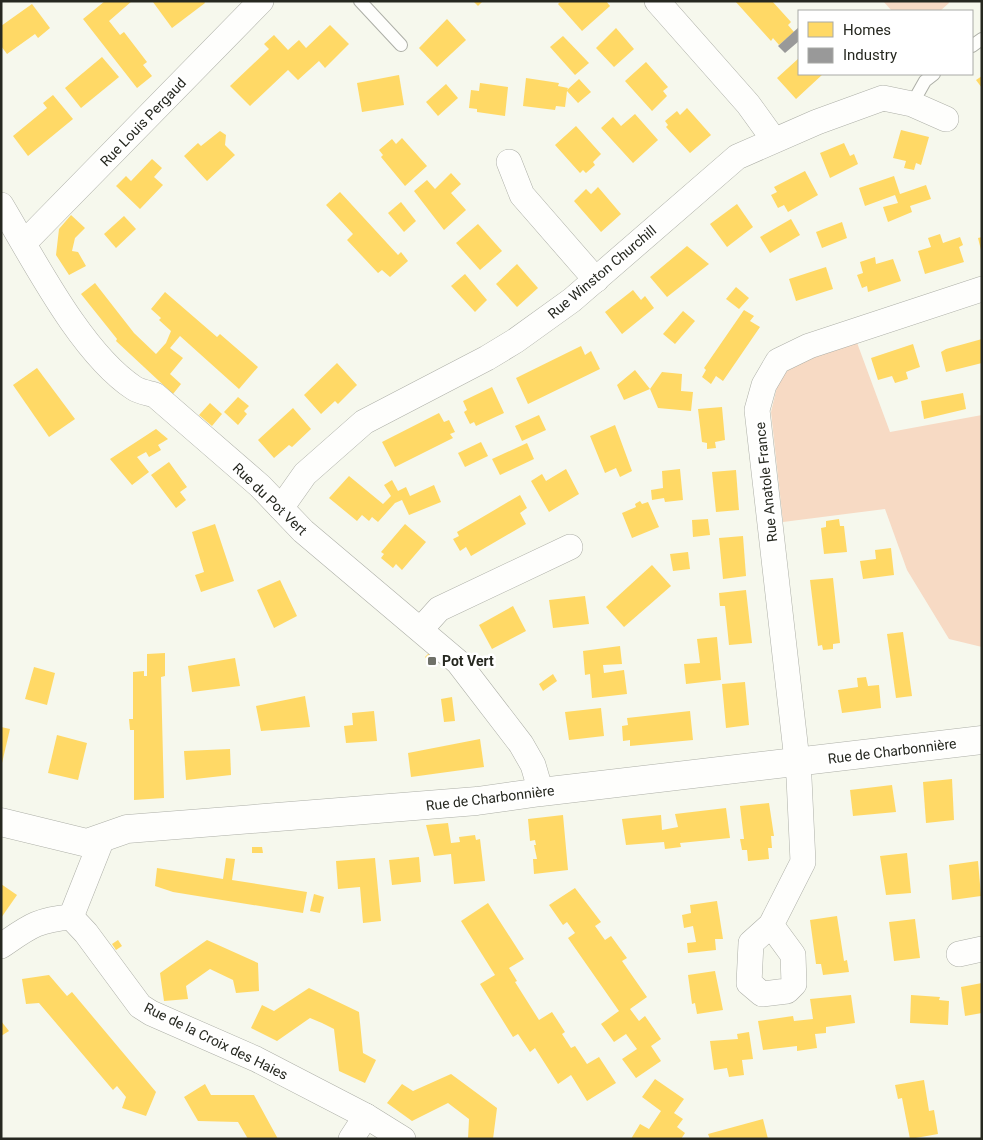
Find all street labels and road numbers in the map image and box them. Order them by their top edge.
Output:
street label: Rue Louis Pergaud [97,75,189,169]
street label: Rue Winston Churchill [545,222,659,322]
street label: Rue Anatole France [752,421,780,543]
street label: Rue du Pot Vert [230,460,311,539]
street label: Rue de Charbonnière [827,735,957,767]
street label: Rue de Charbonnière [425,782,555,814]
street label: Rue de la Croix des Haies [142,999,290,1083]

